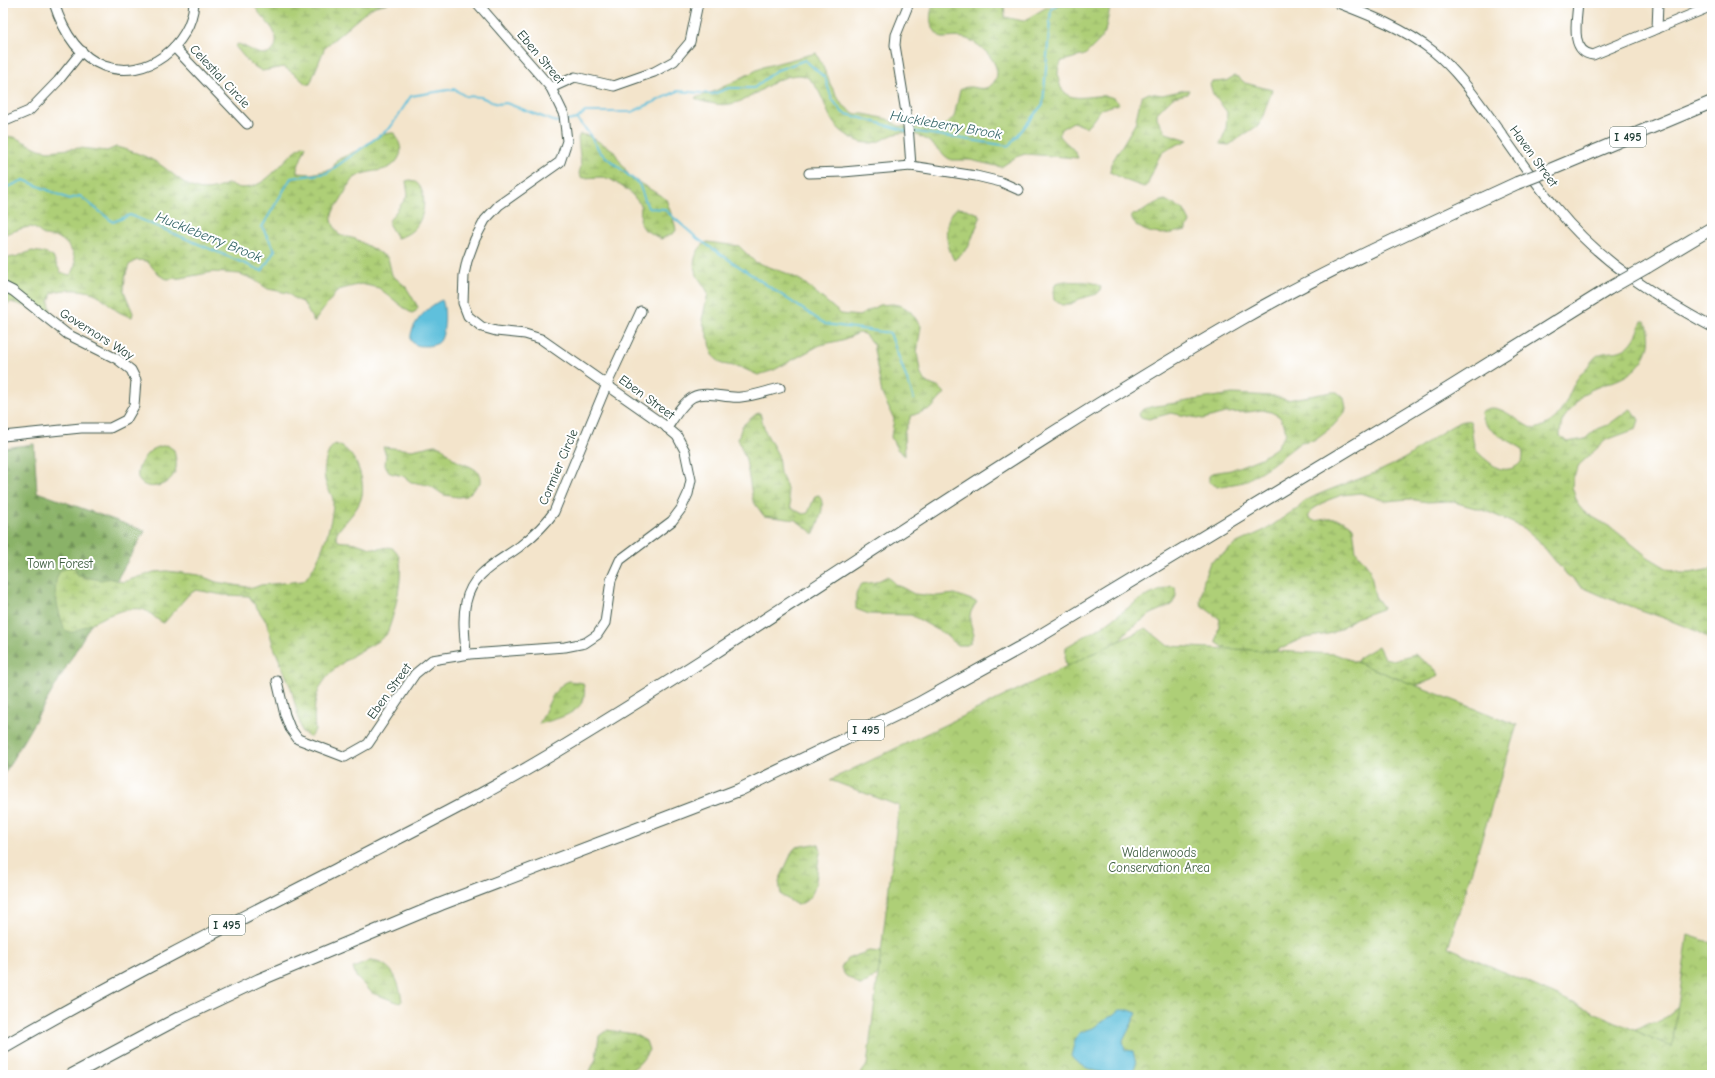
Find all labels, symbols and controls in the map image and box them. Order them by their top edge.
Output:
street label: Eben Street [514,27,569,88]
street label: Celestial Circle [187,41,253,111]
water label: Huckleberry Brook [889,107,1003,143]
street label: Haven Street [1507,123,1562,191]
road number: I 495 [1610,127,1646,147]
water label: Huckleberry Brook [153,208,265,266]
street label: Governors Way [57,305,137,363]
street label: Eben Street [616,372,679,423]
street label: Cormier Circle [535,426,581,507]
park label: Town Forest [27,556,94,571]
street label: Eben Street [364,659,415,722]
road number: I 495 [848,720,884,740]
park label: Waldenwoods Conservation Area [1108,845,1210,875]
road number: I 495 [209,915,245,935]

